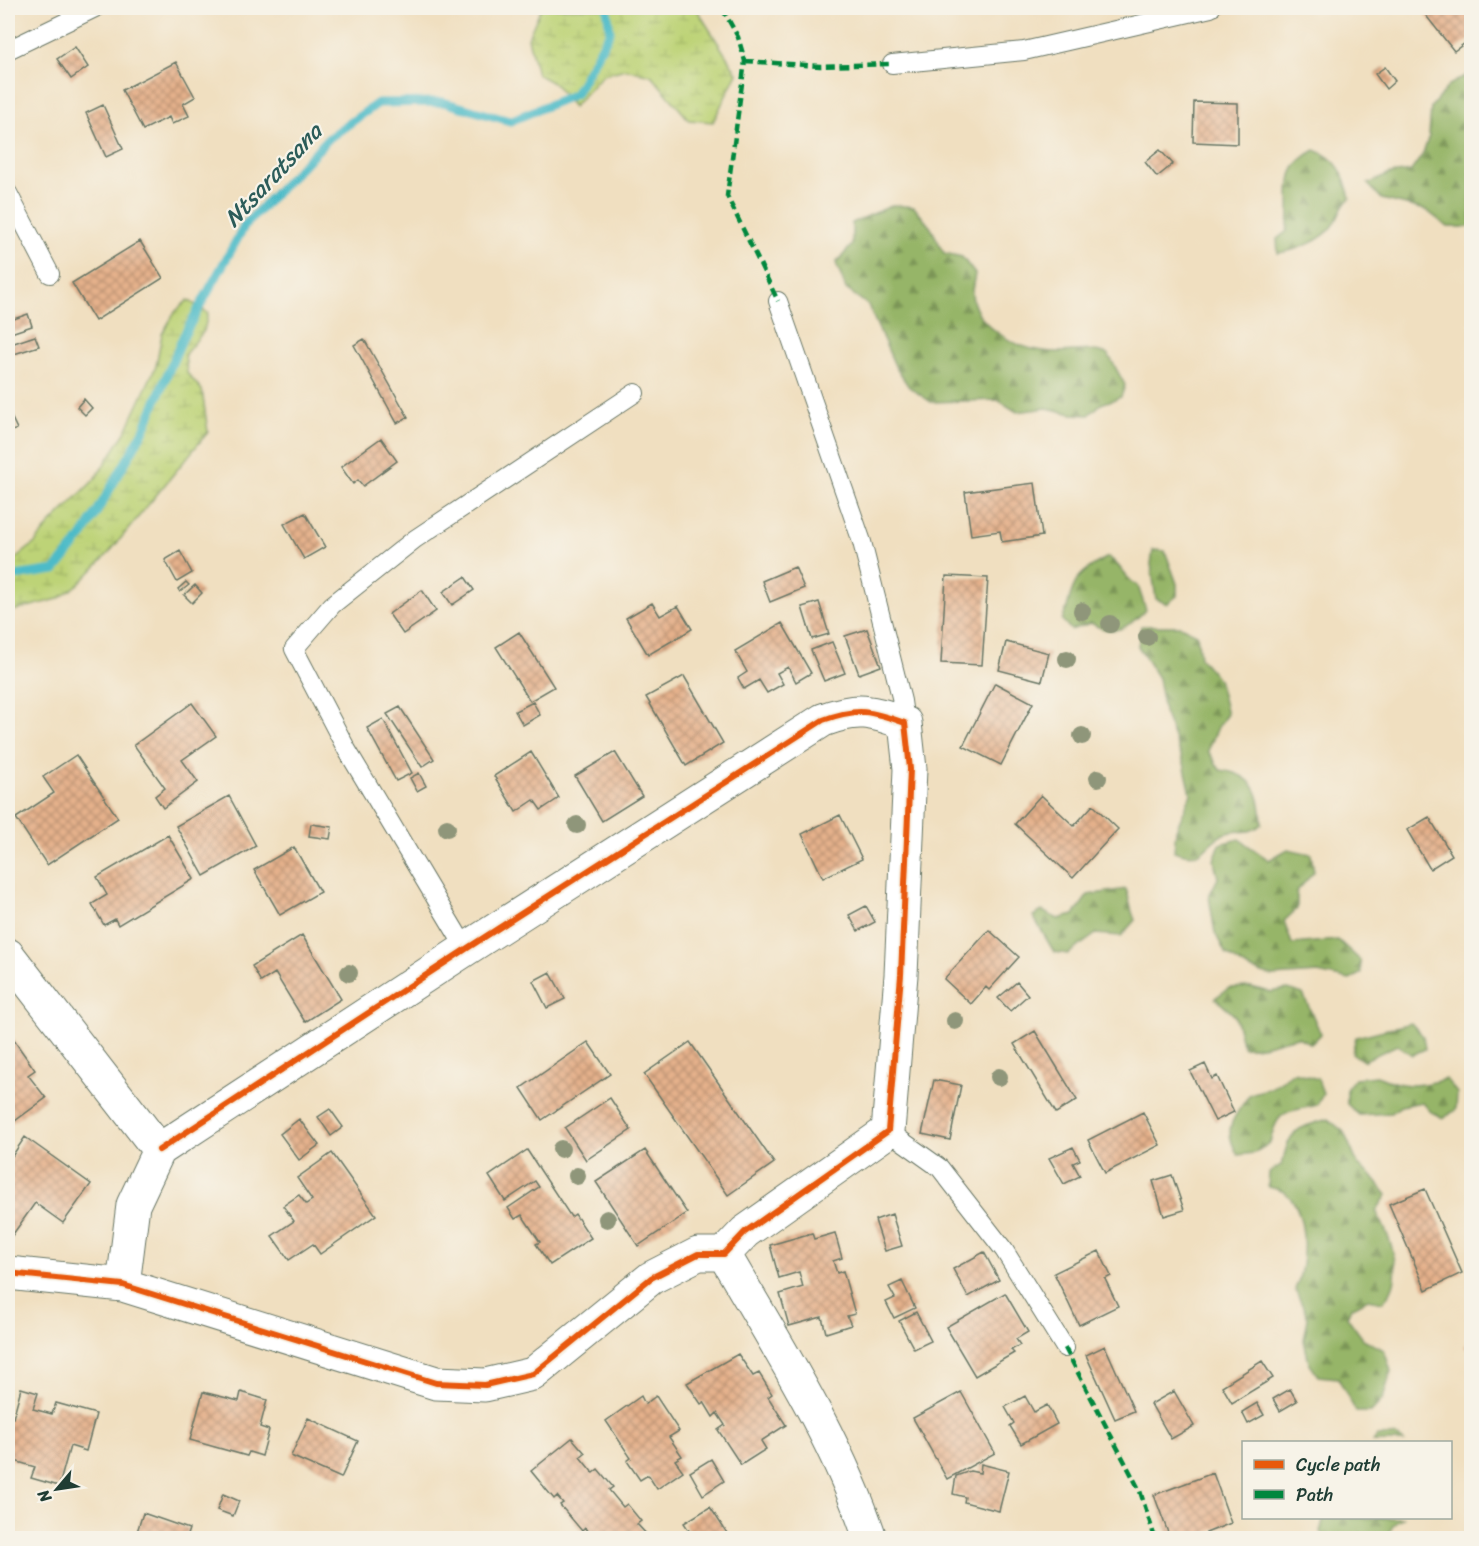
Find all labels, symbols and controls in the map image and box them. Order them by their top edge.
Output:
water label: Ntsaratsana [213,111,334,237]
legend [1242,1441,1452,1519]
text: Cycle path [1296,1449,1380,1481]
north arrow [27,1459,87,1519]
text: Path [1296,1479,1333,1511]
text: N [29,1483,60,1509]

